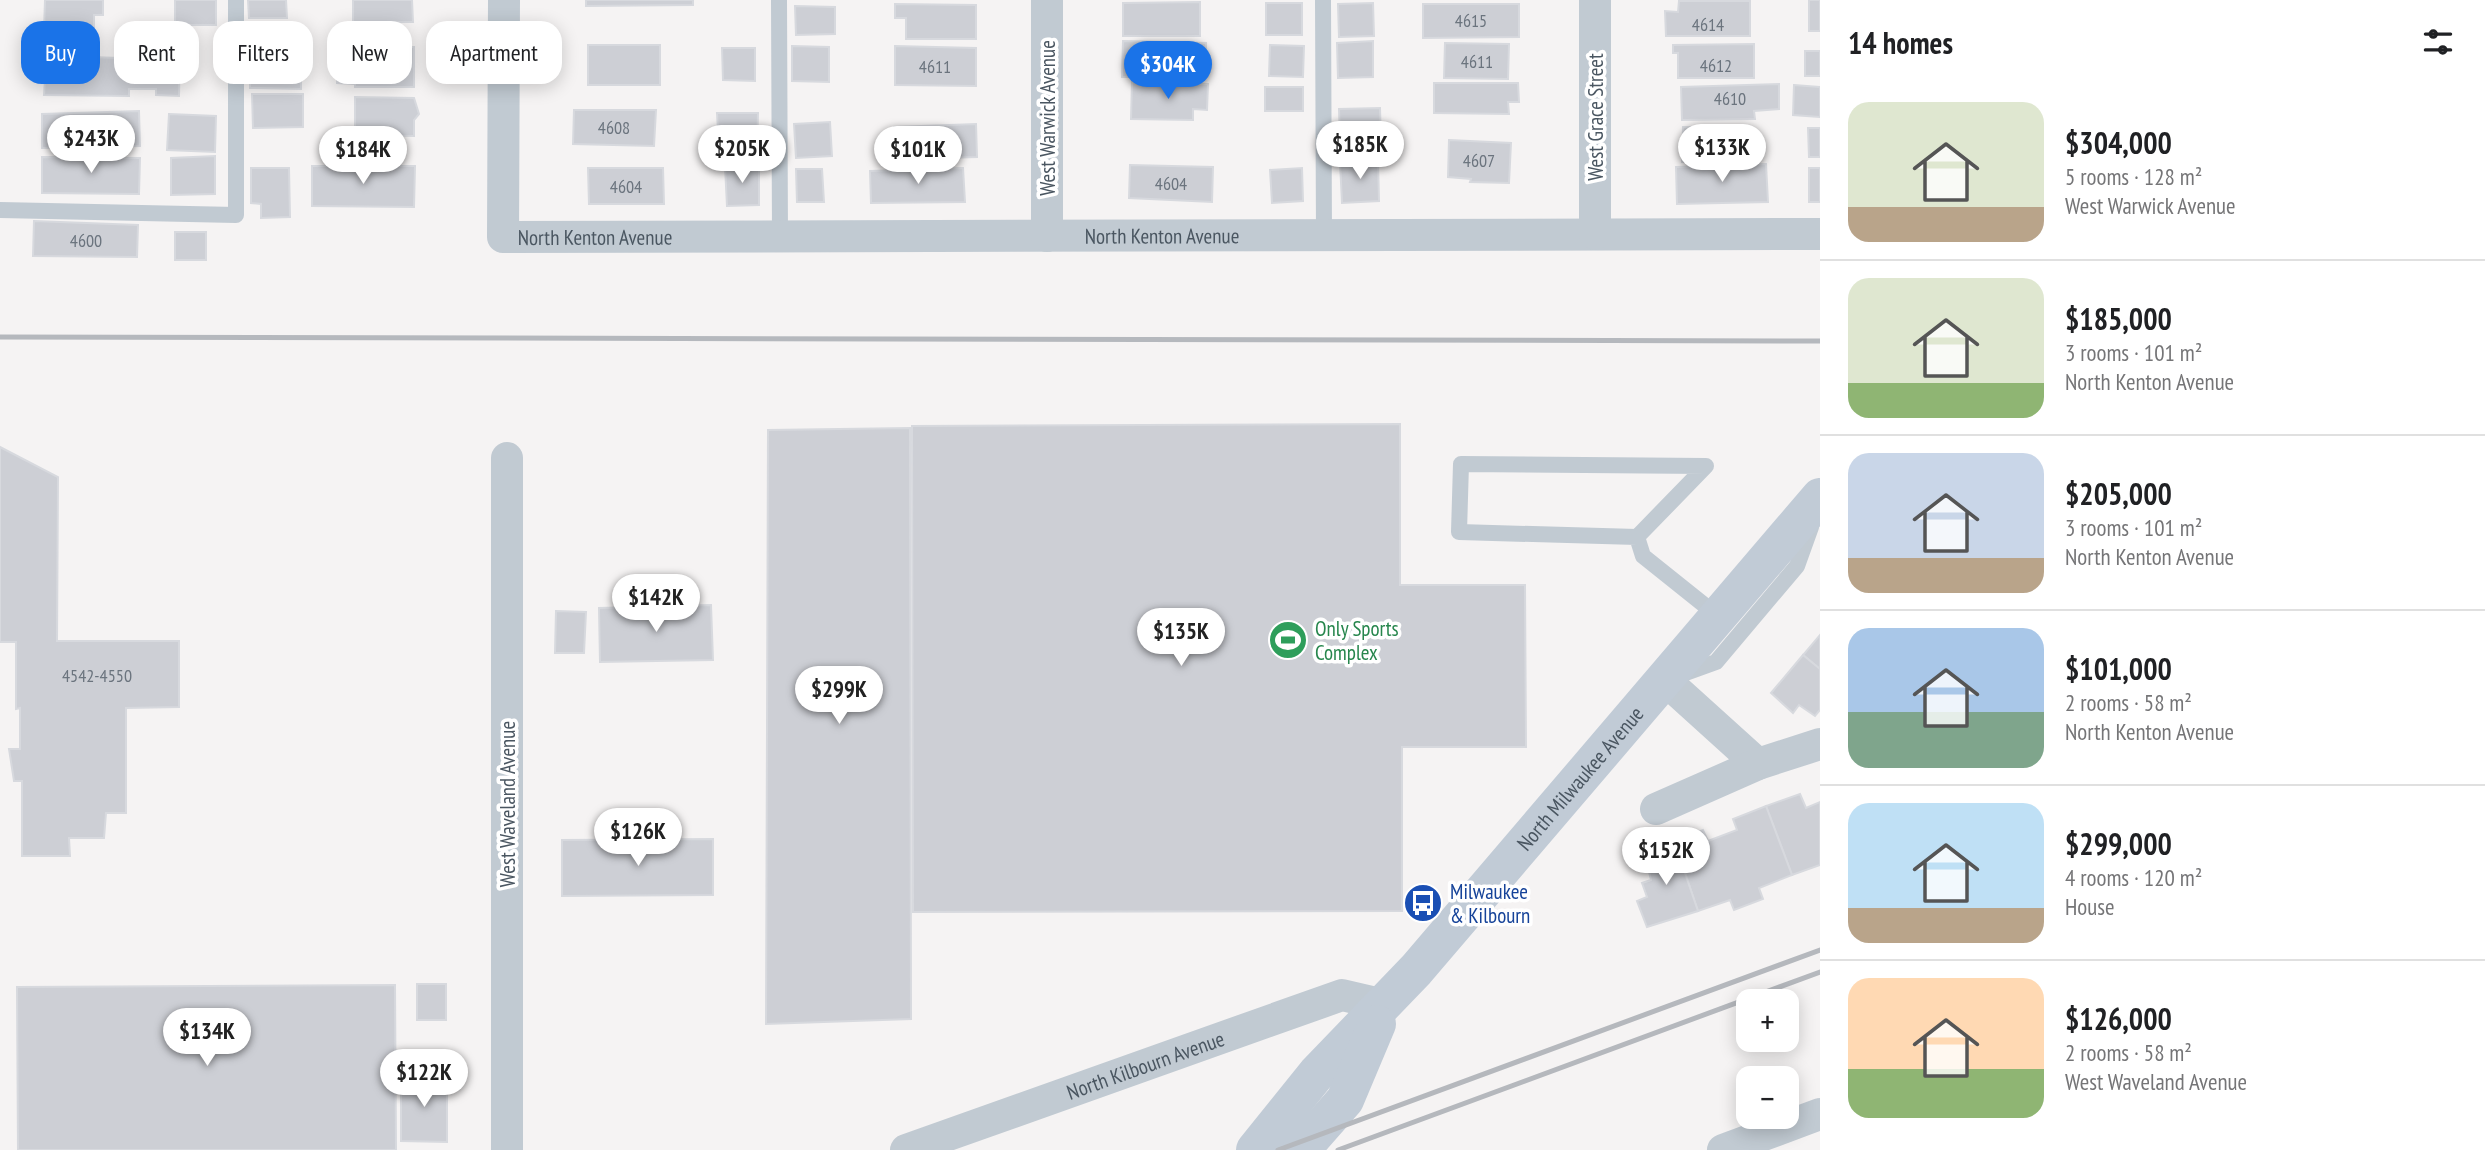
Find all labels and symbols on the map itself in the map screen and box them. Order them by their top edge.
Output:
house number: 4615 [1455,9,1487,32]
house number: 4614 [1692,13,1724,36]
street label: West Warwick Avenue [1034,40,1061,196]
pin: $304K [1119,42,1217,101]
house number: 4611 [1461,50,1493,73]
street label: West Grace Street [1582,53,1609,181]
house number: 4612 [1700,54,1732,77]
house number: 4611 [919,55,951,78]
house number: 4610 [1714,87,1746,110]
pin: $243K [42,116,140,175]
house number: 4608 [598,116,630,139]
pin: $185K [1311,122,1409,181]
pin: $133K [1673,124,1771,184]
pin: $205K [693,125,791,185]
pin: $184K [314,127,412,186]
pin: $101K [869,127,967,186]
house number: 4607 [1463,149,1495,172]
house number: 4604 [1155,172,1187,195]
house number: 4604 [610,175,642,198]
street label: North Kenton Avenue [1085,222,1239,249]
street label: North Kenton Avenue [518,223,672,250]
house number: 4600 [70,229,102,252]
pin: $142K [607,574,705,634]
pin: $135K [1132,608,1230,668]
place label: Only Sports Complex [1315,615,1399,666]
sports icon: Only Sports Complex [1267,619,1309,661]
house number: 4542-4550 [62,664,132,687]
pin: $299K [790,666,888,726]
street label: North Milwaukee Avenue [1511,701,1649,856]
street label: West Waveland Avenue [494,721,521,887]
pin: $126K [589,808,687,868]
pin: $152K [1617,828,1715,887]
place label: Milwaukee & Kilbourn [1450,878,1530,929]
bus stop icon: Milwaukee & Kilbourn [1402,882,1444,924]
pin: $134K [158,1009,256,1068]
street label: North Kilbourn Avenue [1063,1025,1228,1105]
pin: $122K [375,1050,473,1109]

